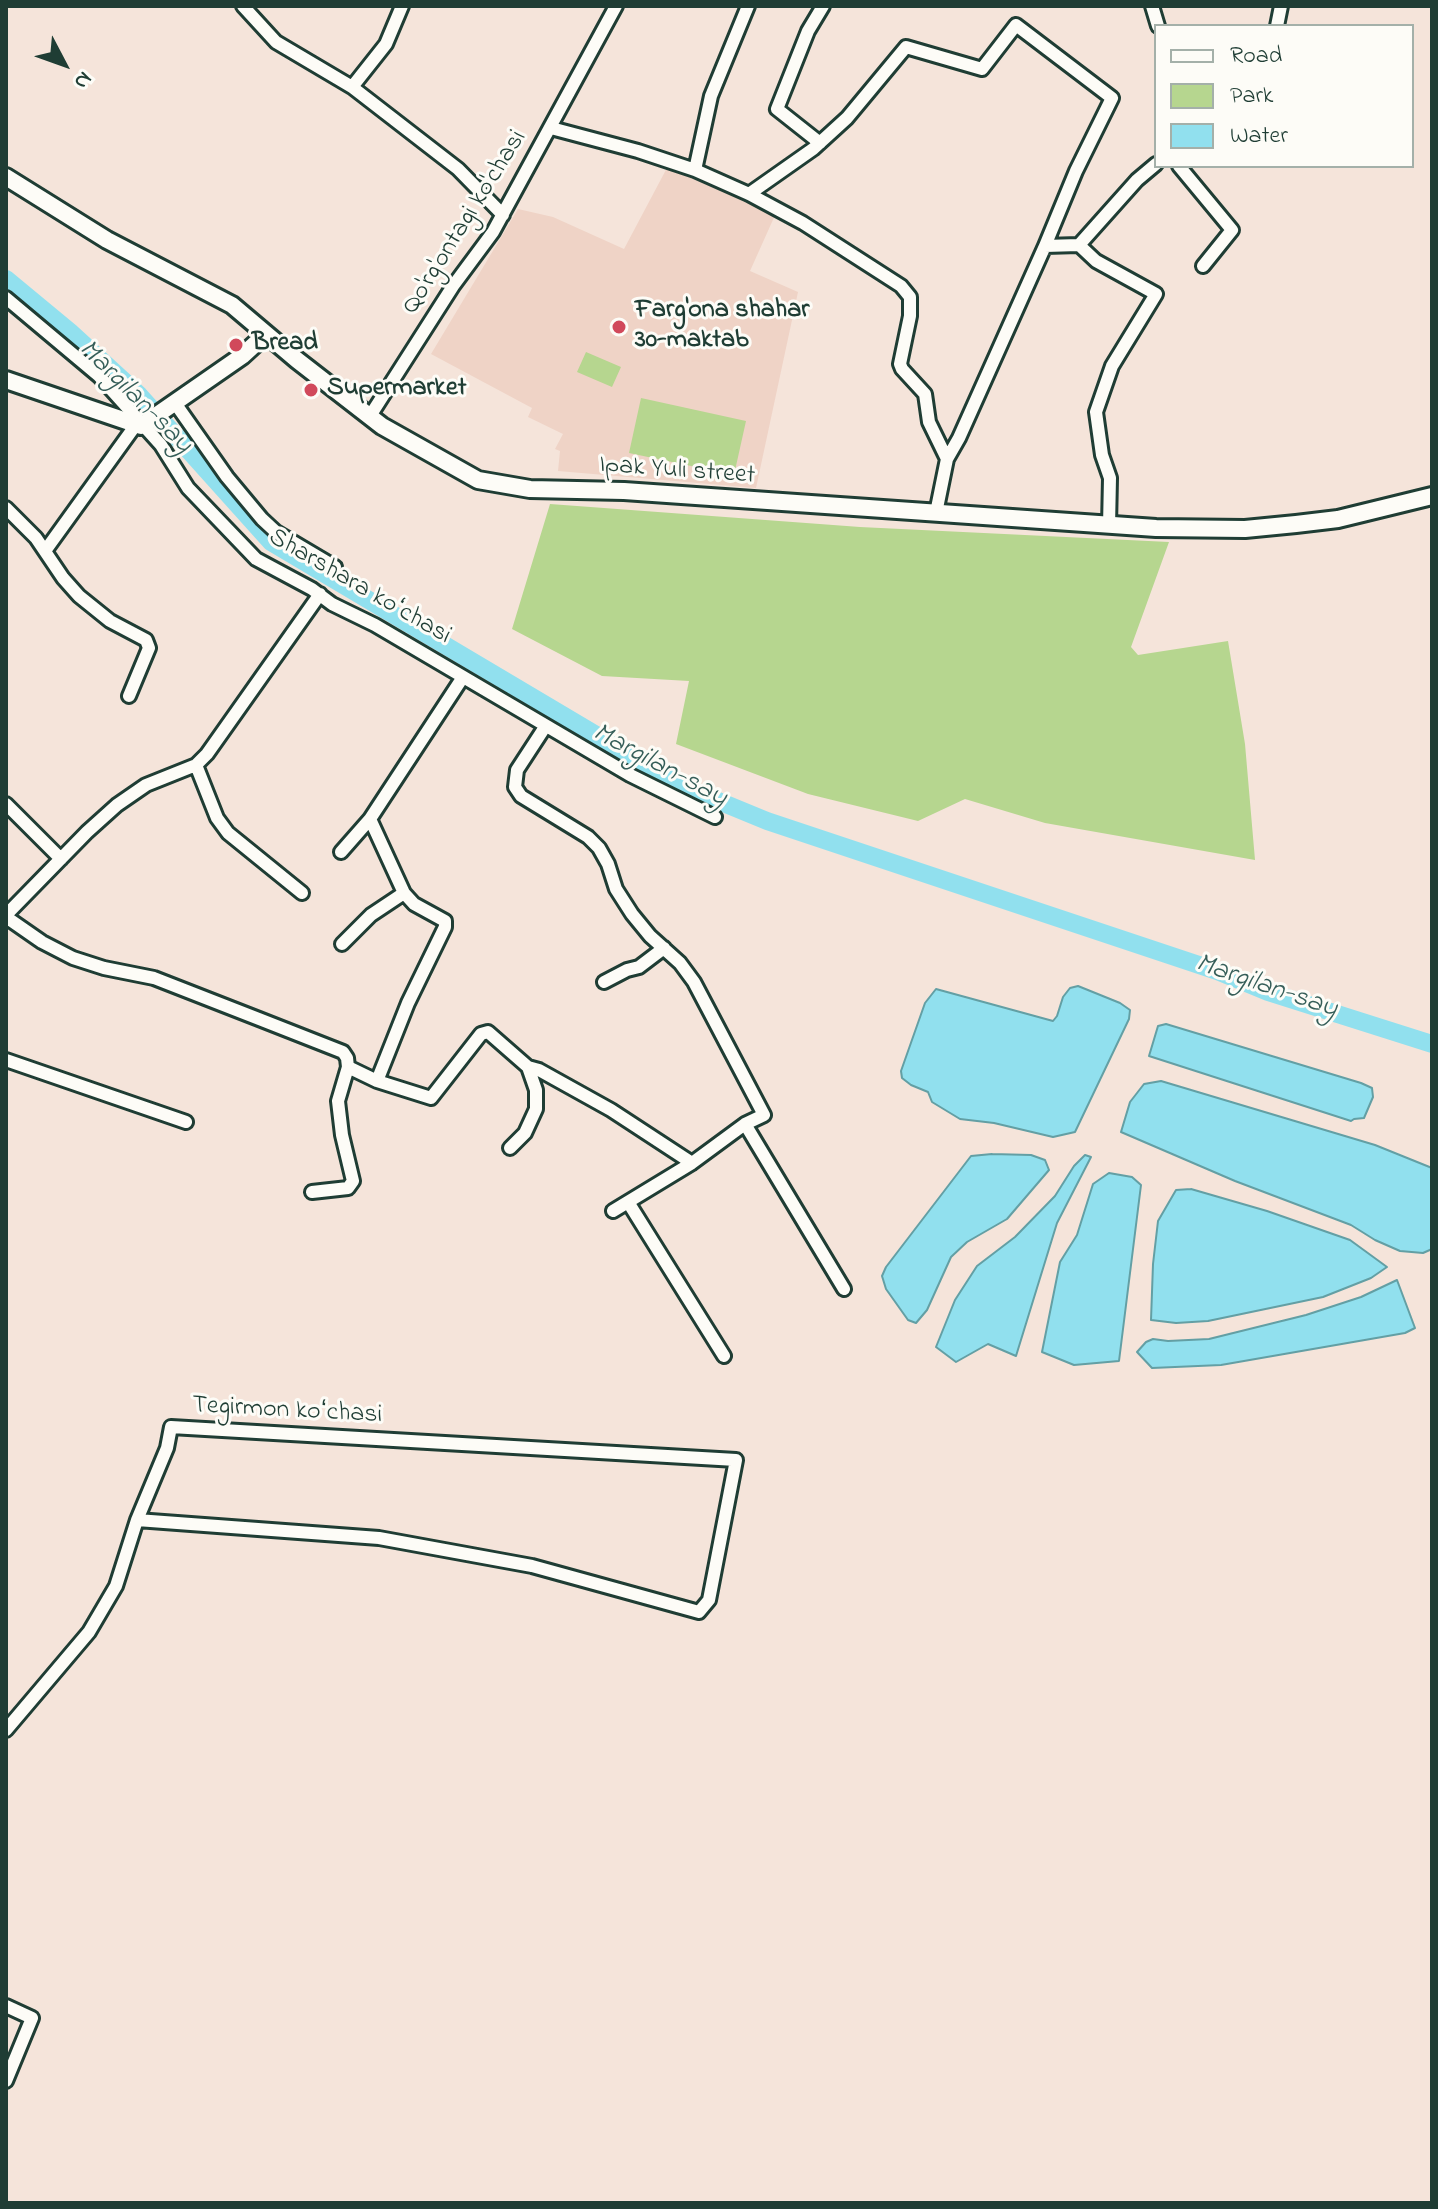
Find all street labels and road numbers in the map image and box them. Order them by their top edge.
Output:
street label: Qo'rg'ontagi ko'chasi [397,125,535,321]
street label: Ipak Yuli street [598,451,756,493]
street label: Sharshara koʻchasi [262,523,456,653]
street label: Tegirmon koʻchasi [191,1391,383,1433]

